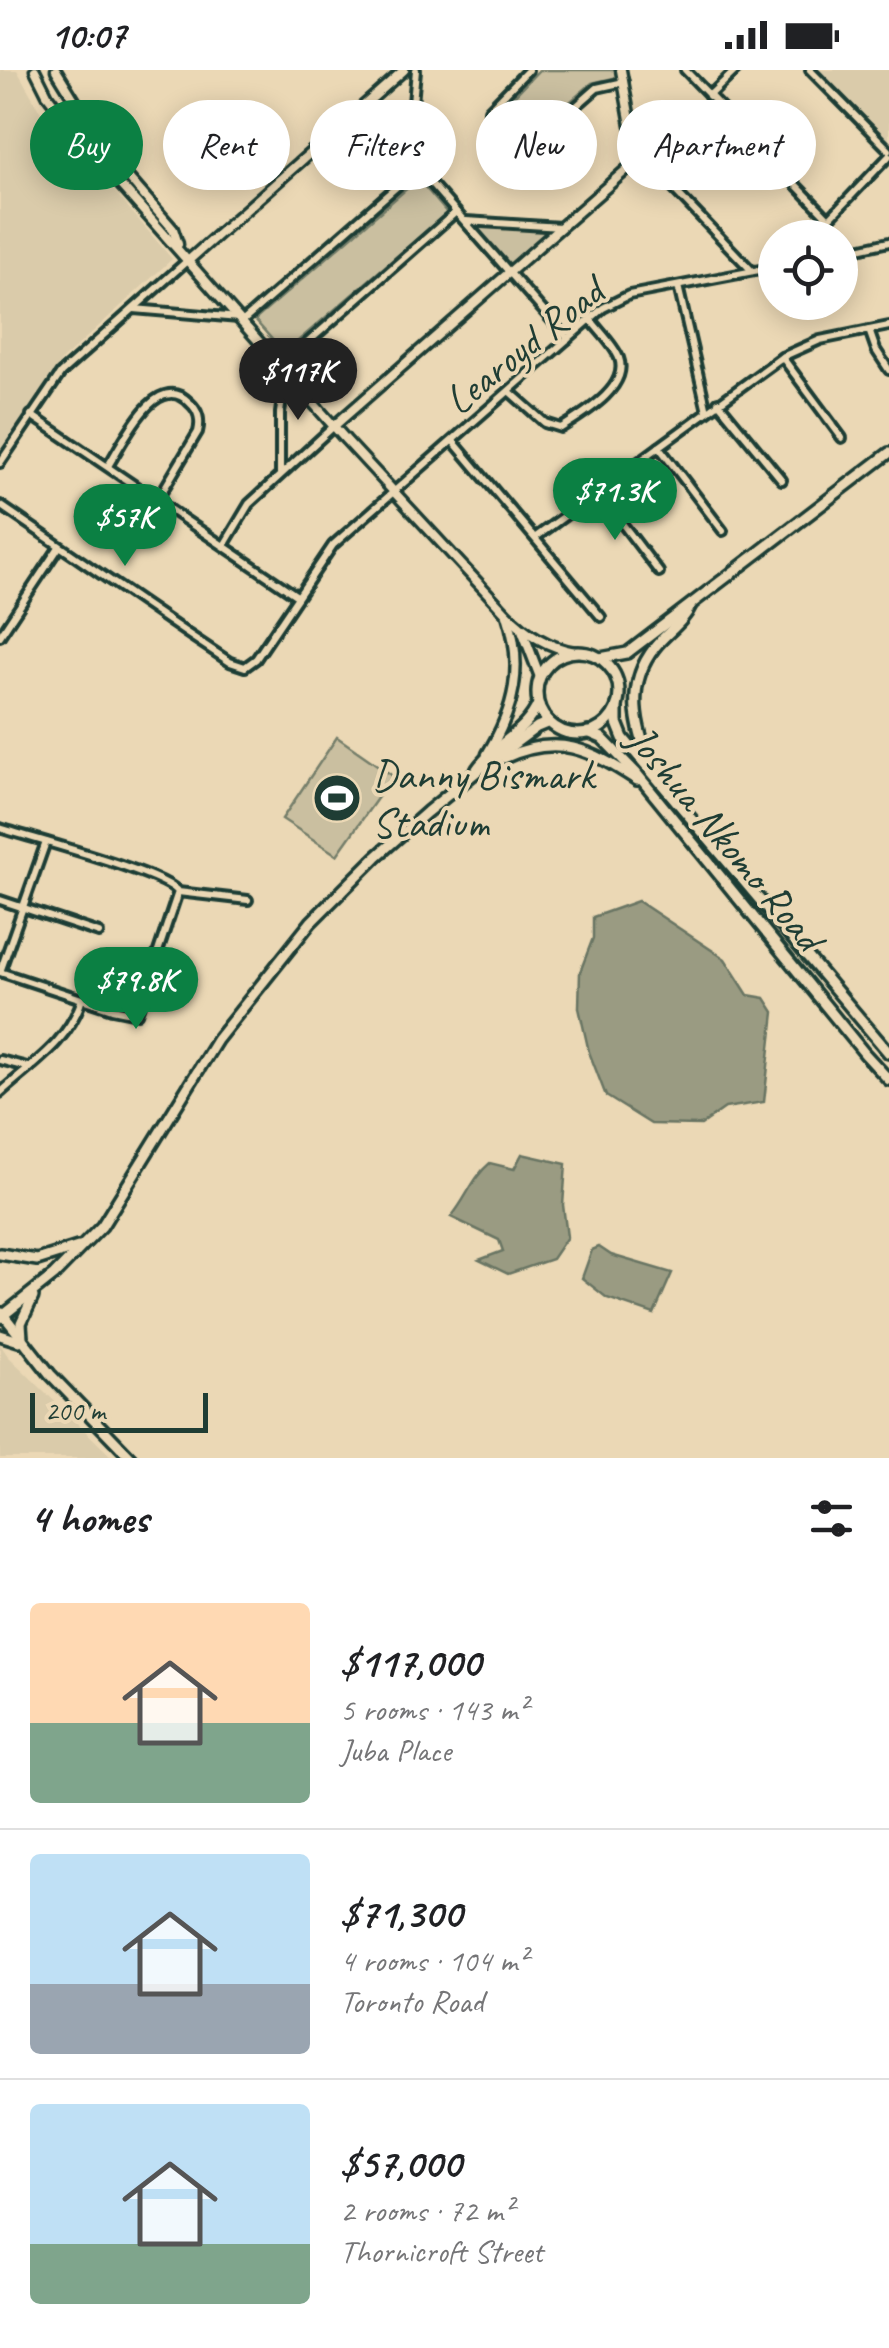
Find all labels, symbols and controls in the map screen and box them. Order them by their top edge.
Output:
text: 10:07 [50,12,126,59]
chip: Buy [30,100,143,190]
chip: Rent [163,100,290,190]
chip: Filters [310,100,456,190]
chip: New [476,100,597,190]
chip: Apartment [617,100,816,190]
map controls [758,220,858,320]
button: locate [758,220,858,320]
street label: Learoyd Road [434,262,619,426]
pin: $117K [228,338,368,423]
text: $117K [261,350,335,391]
pin: $71.3K [534,458,696,543]
text: $71.3K [575,470,655,511]
pin: $57K [66,484,184,569]
text: $57K [96,496,154,537]
street label: Joshua Nkomo Road [614,713,839,966]
place label: Danny Bismark Stadium [372,749,598,850]
sports icon: Danny Bismark Stadium [311,772,363,824]
pin: $79.8K [55,947,217,1032]
text: $79.8K [96,959,176,1000]
scale bar [30,1388,208,1432]
text: 200 m [45,1393,105,1428]
icon: filters [804,1491,859,1546]
text: 4 homes [30,1492,149,1545]
text: $117,000 [340,1636,480,1689]
icon: home [110,1643,230,1763]
text: 5 rooms · 143 m² [340,1689,527,1730]
text: Juba Place [340,1730,451,1771]
text: $71,300 [340,1887,462,1940]
icon: home [110,1894,230,2014]
text: 4 rooms · 104 m² [340,1940,527,1981]
text: Toronto Road [340,1981,484,2022]
text: $57,000 [340,2137,461,2190]
icon: home [110,2144,230,2264]
text: 2 rooms · 72 m² [340,2190,513,2231]
text: Thornicroft Street [340,2231,543,2272]

